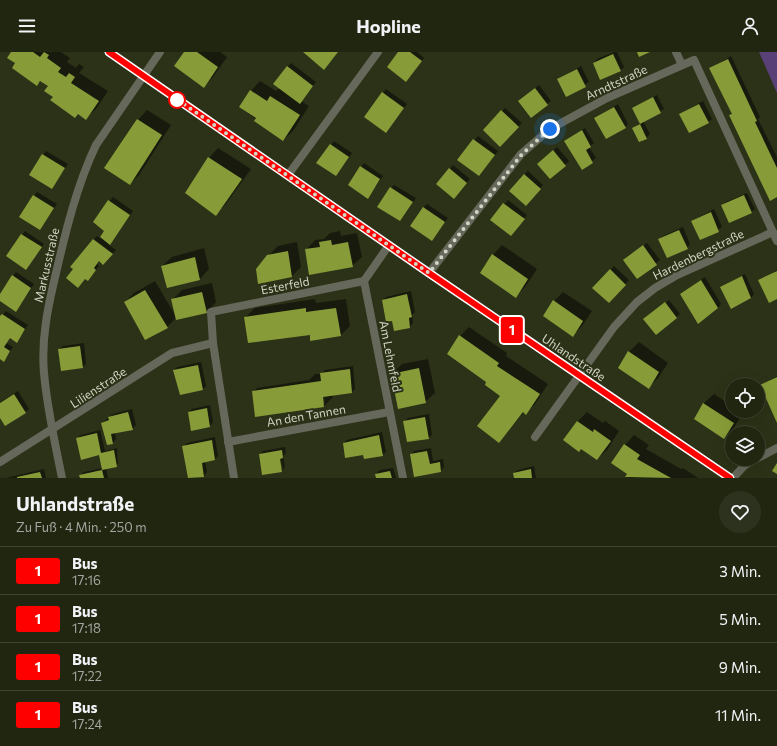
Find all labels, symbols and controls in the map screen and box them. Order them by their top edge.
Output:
icon: menu [16,15,38,37]
text: Hopline [356,15,421,37]
icon: person [739,15,761,37]
street label: Arndtstraße [583,62,649,102]
unlabelled marker [168,91,186,109]
your location [540,119,560,139]
street label: Markusstraße [31,226,61,304]
street label: Hardenbergstraße [650,226,746,282]
street label: Esterfeld [259,273,311,297]
line badge: 1 [499,317,525,343]
street label: Am Lehmfeld [377,319,405,393]
text: 1 [509,321,515,338]
street label: Uhlandstraße [540,331,608,383]
street label: Lilienstraße [67,364,129,410]
map controls [725,378,765,466]
button: locate [725,378,765,418]
street label: An den Tannen [265,401,347,429]
button: layers [725,426,765,466]
button: heart [719,491,761,533]
text: Uhlandstraße [16,492,134,515]
text: Zu Fuß · 4 Min. · 250 m [16,519,147,535]
text: Bus [72,554,97,572]
text: 1 [35,562,41,579]
text: 3 Min. [719,562,761,580]
text: 17:16 [72,572,101,588]
text: Bus [72,602,97,620]
text: 1 [35,610,41,627]
text: 5 Min. [719,610,761,628]
text: 17:18 [72,620,101,636]
text: Bus [72,650,97,668]
text: 1 [35,658,41,675]
text: 9 Min. [719,658,761,676]
text: 17:22 [72,668,102,684]
text: Bus [72,698,97,716]
text: 1 [35,706,41,723]
text: 11 Min. [715,706,761,724]
text: 17:24 [72,716,102,732]

